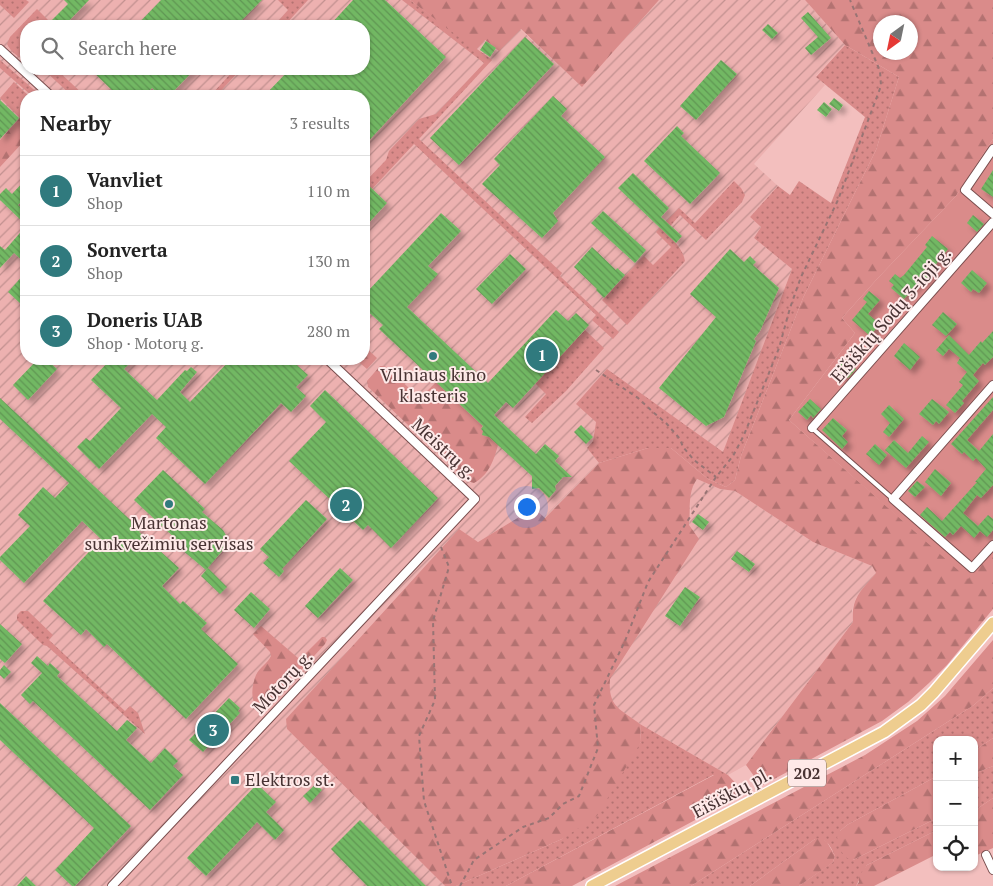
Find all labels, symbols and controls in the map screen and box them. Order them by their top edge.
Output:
north arrow [873,15,918,60]
search box [20,20,370,75]
icon: search [38,34,66,62]
text: Search here [78,35,177,60]
text: Nearby [40,109,111,137]
text: 3 results [290,112,350,134]
text: Vanvliet [87,167,163,192]
text: 1 [51,180,61,202]
text: 110 m [307,180,350,202]
text: Shop [87,192,123,214]
text: Sonverta [87,237,168,262]
street label: Eišiškių Sodų 3-ioji g. [825,241,956,387]
text: 2 [51,250,61,272]
text: 130 m [307,250,350,272]
text: Shop [87,262,123,284]
text: Doneris UAB [87,307,203,332]
text: 3 [51,320,61,342]
text: 280 m [307,320,350,342]
text: Shop · Motorų g. [87,332,204,354]
pin: 1 [526,336,558,374]
marker: Vilniaus kino klasteris [427,350,439,362]
place label: Vilniaus kino klasteris [380,362,486,407]
street label: Meistrų g. [407,412,482,485]
pin: 2 [330,486,362,524]
your location [514,494,540,520]
marker: Martonas sunkvežimiu servisas [163,498,175,510]
place label: Martonas sunkvežimiu servisas [85,510,253,555]
street label: Motorų g. [247,645,318,718]
pin: 3 [197,711,229,749]
map controls [933,736,978,871]
button: + [933,736,978,781]
road number: 202 [788,760,826,786]
street label: Eišiškių pl. [688,761,776,823]
place label: Elektros st. [245,767,334,791]
marker: Elektros st. [229,774,241,786]
button: − [933,781,978,826]
button: locate [933,826,978,871]

